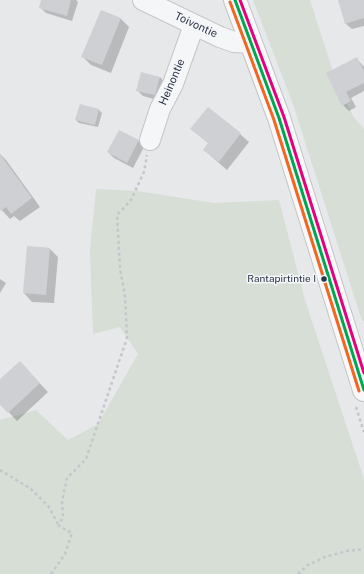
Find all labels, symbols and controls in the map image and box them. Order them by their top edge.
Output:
street label: Toivontie [172,9,220,41]
street label: Heinontie [156,57,188,107]
place label: Rantapirtintie I [247,273,316,285]
marker: Rantapirtintie I [319,274,329,284]

